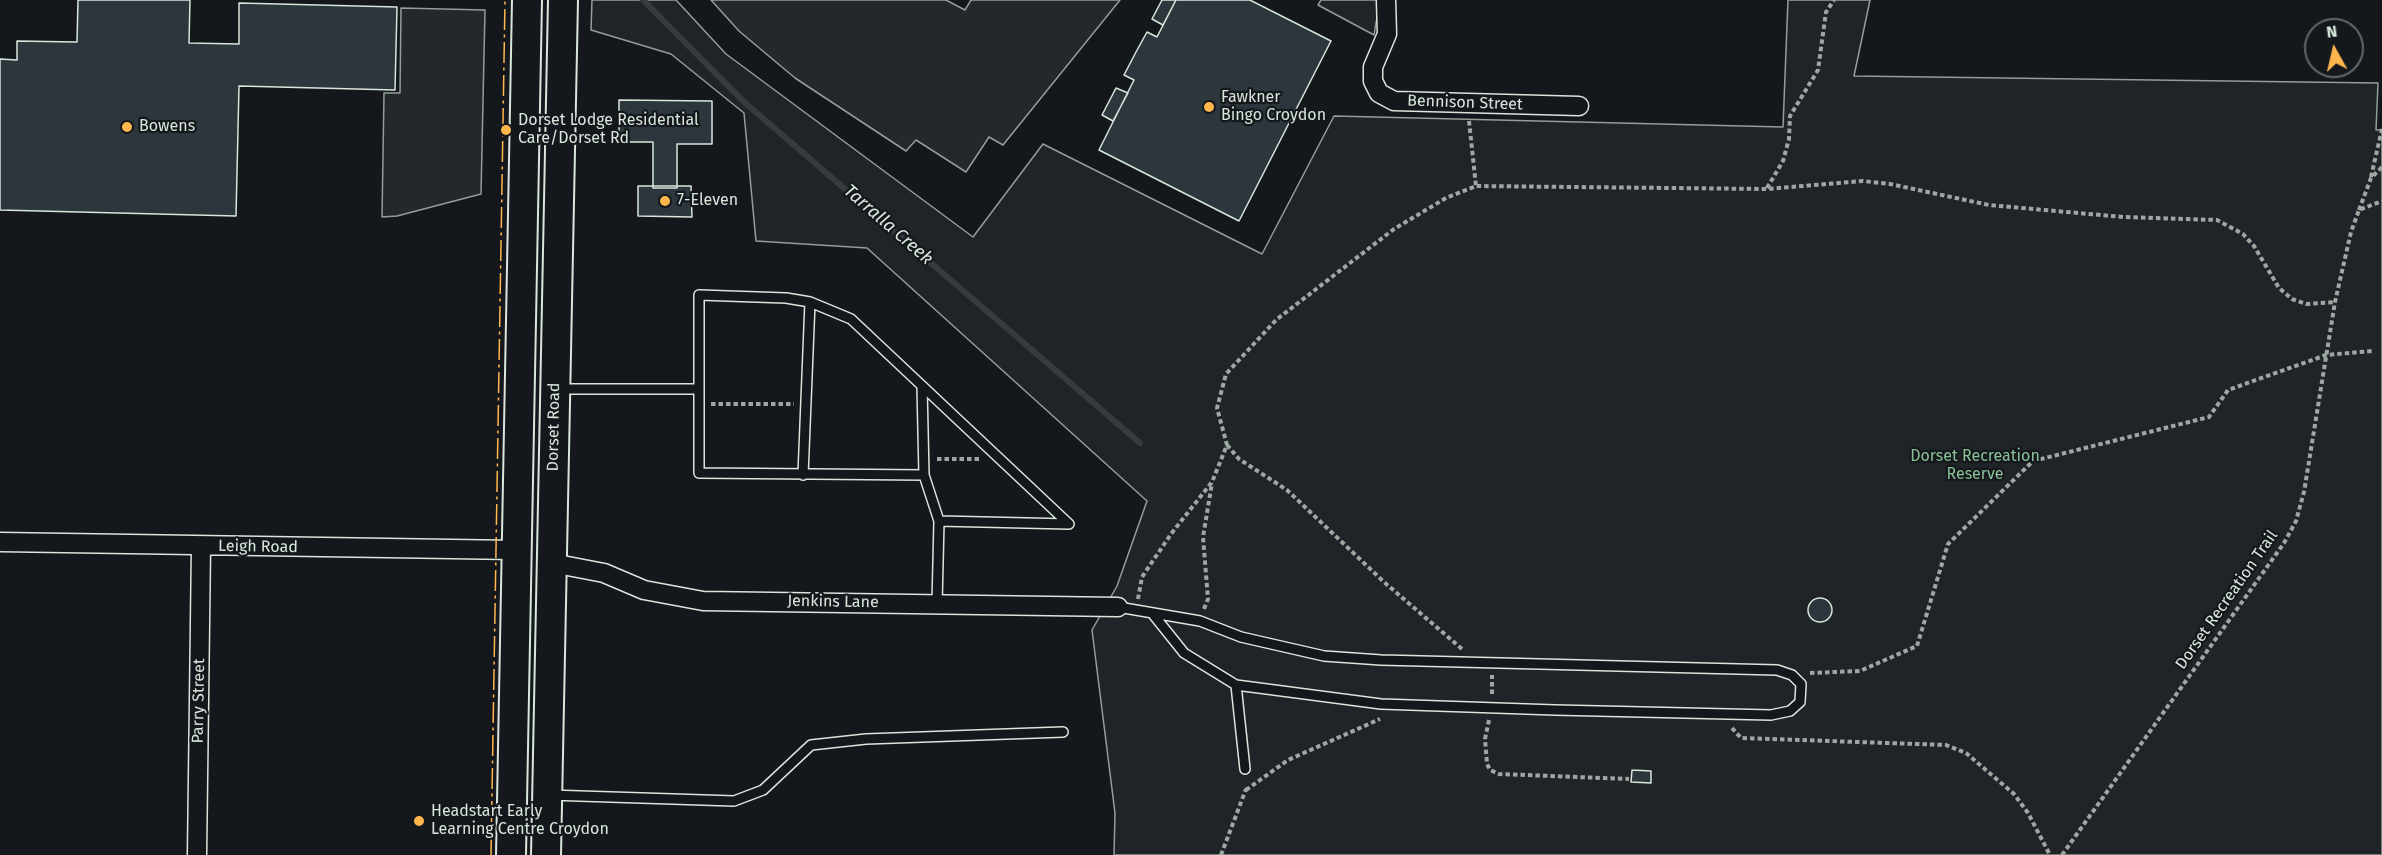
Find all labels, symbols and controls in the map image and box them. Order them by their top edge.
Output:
north arrow [2304,18,2364,78]
text: N [2325,22,2338,42]
place label: Fawkner Bingo Croydon [1221,88,1326,126]
street label: Bennison Street [1407,91,1523,115]
marker: Fawkner Bingo Croydon [1202,100,1216,114]
place label: Dorset Lodge Residential Care/Dorset Rd [518,111,699,149]
place label: Bowens [139,117,195,137]
marker: Bowens [120,120,134,134]
marker: Dorset Lodge Residential Care/Dorset Rd [499,123,513,137]
water label: Tarralla Creek [839,180,937,270]
place label: 7-Eleven [677,191,738,211]
marker: 7-Eleven [658,194,672,208]
street label: Dorset Road [544,382,564,472]
park label: Dorset Recreation Reserve [1910,447,2040,485]
street label: Dorset Recreation Trail [2172,527,2282,673]
street label: Leigh Road [218,537,298,557]
street label: Jenkins Lane [787,592,879,612]
street label: Parry Street [189,658,209,744]
place label: Headstart Early Learning Centre Croydon [431,802,609,840]
marker: Headstart Early Learning Centre Croydon [412,814,426,828]

